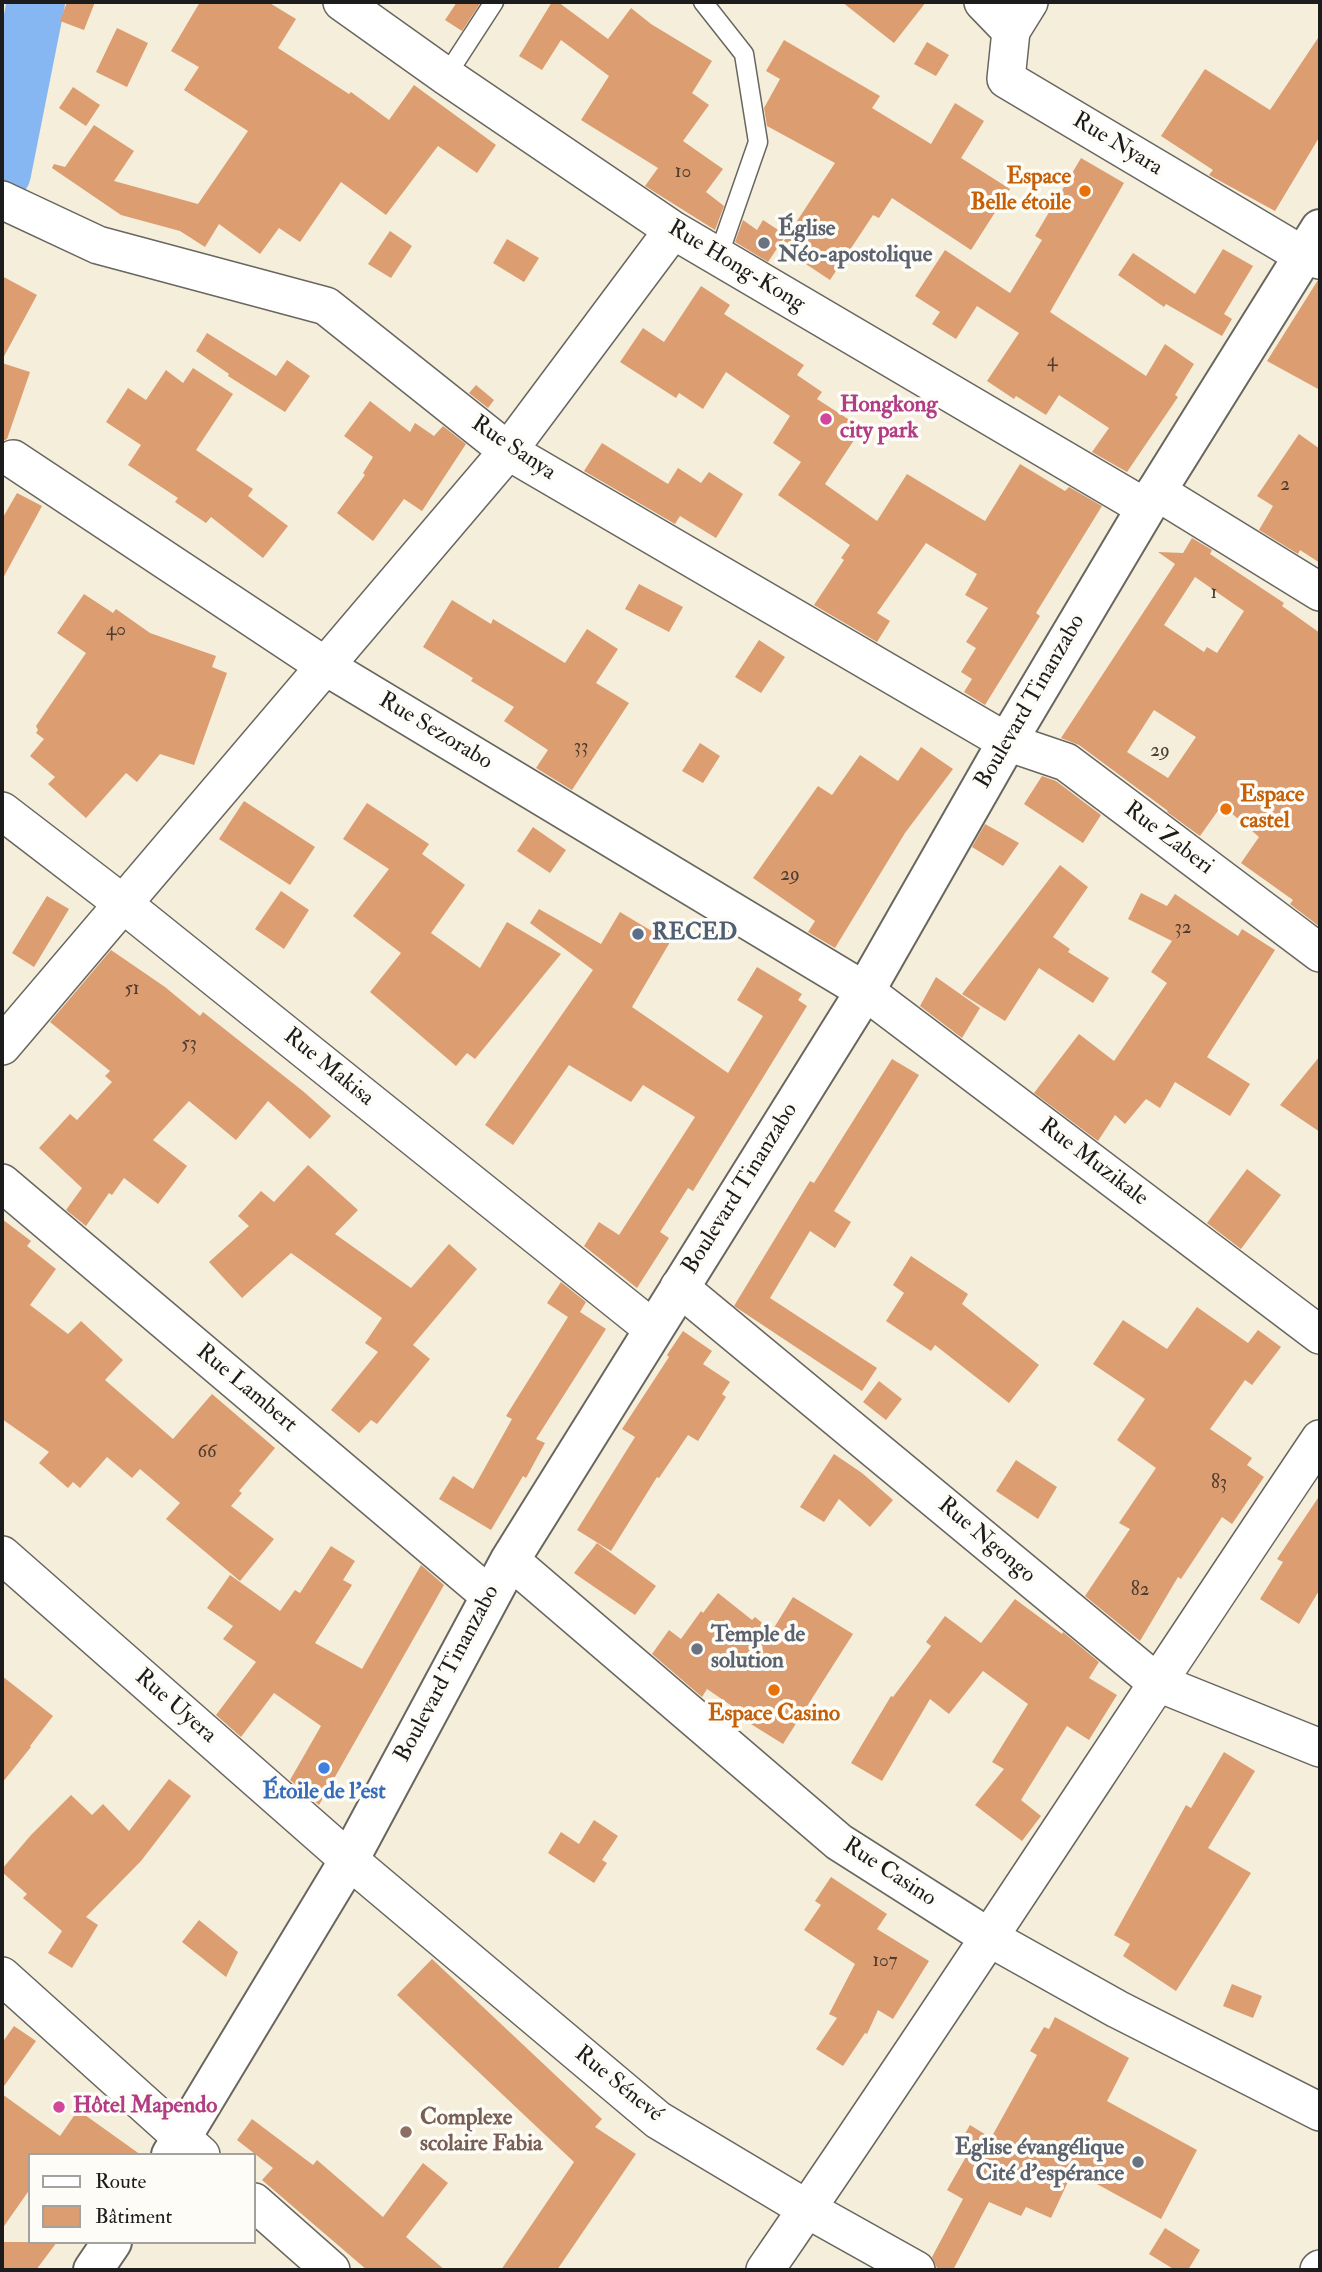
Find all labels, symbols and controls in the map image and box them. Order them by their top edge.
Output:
street label: Rue Nyara [1067,107,1167,183]
house number: 10 [675,162,691,184]
place label: Espace Belle étoile [971,164,1071,218]
marker: Espace Belle étoile [1077,183,1093,199]
street label: Rue Hong-Kong [662,215,810,319]
place label: Église Néo-apostolique [778,216,932,270]
marker: Église Néo-apostolique [756,235,772,251]
house number: 4 [1047,351,1057,373]
place label: Hongkong city park [840,392,938,446]
street label: Rue Sanya [466,411,560,487]
marker: Hongkong city park [818,411,834,427]
house number: 2 [1280,475,1290,497]
house number: 1 [1211,583,1217,605]
street label: Boulevard Tinanzabo [970,610,1092,794]
house number: 40 [106,620,126,642]
street label: Rue Sezorabo [373,687,497,777]
house number: 33 [574,737,588,759]
house number: 29 [1150,741,1170,763]
place label: Espace castel [1240,782,1304,836]
street label: Rue Zaberi [1118,796,1218,882]
marker: Espace castel [1218,801,1234,817]
house number: 29 [780,865,800,887]
house number: 32 [1175,918,1191,940]
place label: RECED [652,920,737,948]
marker: RECED [630,926,646,942]
house number: 51 [124,979,140,1001]
street label: Rue Makisa [277,1023,379,1113]
house number: 53 [181,1034,197,1056]
street label: Boulevard Tinanzabo [677,1098,805,1280]
street label: Rue Muzikale [1033,1113,1153,1213]
street label: Rue Lambert [190,1339,302,1439]
house number: 66 [197,1442,217,1464]
house number: 83 [1211,1473,1227,1495]
street label: Rue Ngongo [931,1492,1041,1590]
house number: 82 [1131,1580,1149,1602]
street label: Boulevard Tinanzabo [390,1581,506,1767]
place label: Temple de solution [711,1622,805,1676]
marker: Temple de solution [689,1641,705,1657]
street label: Rue Uyera [129,1664,221,1750]
marker: Espace Casino [766,1682,782,1698]
place label: Espace Casino [708,1701,840,1729]
marker: Étoile de l'est [316,1760,332,1776]
place label: Étoile de l'est [262,1779,386,1807]
street label: Rue Casino [837,1833,941,1913]
house number: 107 [872,1951,898,1973]
street label: Rue Sénevé [568,2041,668,2129]
place label: Hôtel Mapendo [73,2093,217,2121]
marker: Hôtel Mapendo [51,2099,67,2115]
place label: Complexe scolaire Fabia [420,2105,543,2159]
marker: Complexe scolaire Fabia [398,2124,414,2140]
place label: Eglise évangélique Cité d'espérance [955,2135,1124,2189]
legend [28,2153,256,2244]
marker: Eglise évangélique Cité d'espérance [1130,2154,1146,2170]
text: Route [95,2168,146,2195]
text: Bâtiment [95,2203,172,2230]

